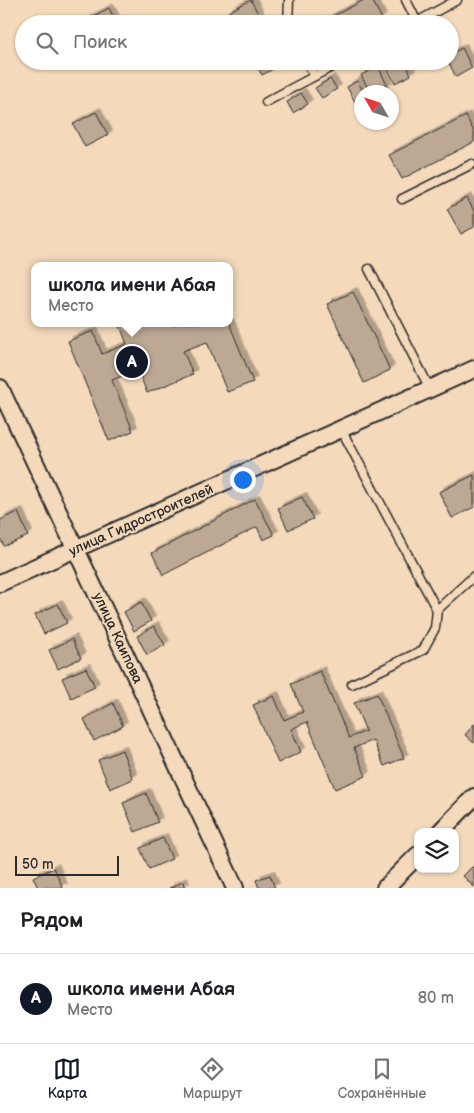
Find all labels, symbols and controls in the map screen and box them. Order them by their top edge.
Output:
search box [15,15,459,70]
icon: search [33,29,61,57]
text: Поиск [73,31,127,54]
north arrow [354,85,399,130]
popup [31,262,233,327]
text: школа имени Абая [48,274,216,297]
text: Место [48,297,94,316]
pin: A [116,343,148,381]
your location [230,467,256,493]
street label: улица Гидростроителей [66,480,216,560]
street label: улица Каипова [89,590,147,687]
map controls [414,828,459,873]
button: layers [414,828,459,873]
scale bar [15,853,119,876]
text: 50 m [22,856,54,873]
text: Рядом [20,908,83,933]
text: школа имени Абая [67,978,235,1001]
text: A [31,989,41,1008]
text: 80 m [418,989,454,1008]
text: Место [67,1001,113,1020]
tab: Карта [48,1055,87,1102]
tab: Маршрут [183,1055,242,1102]
tab: Сохранённые [338,1055,426,1102]

